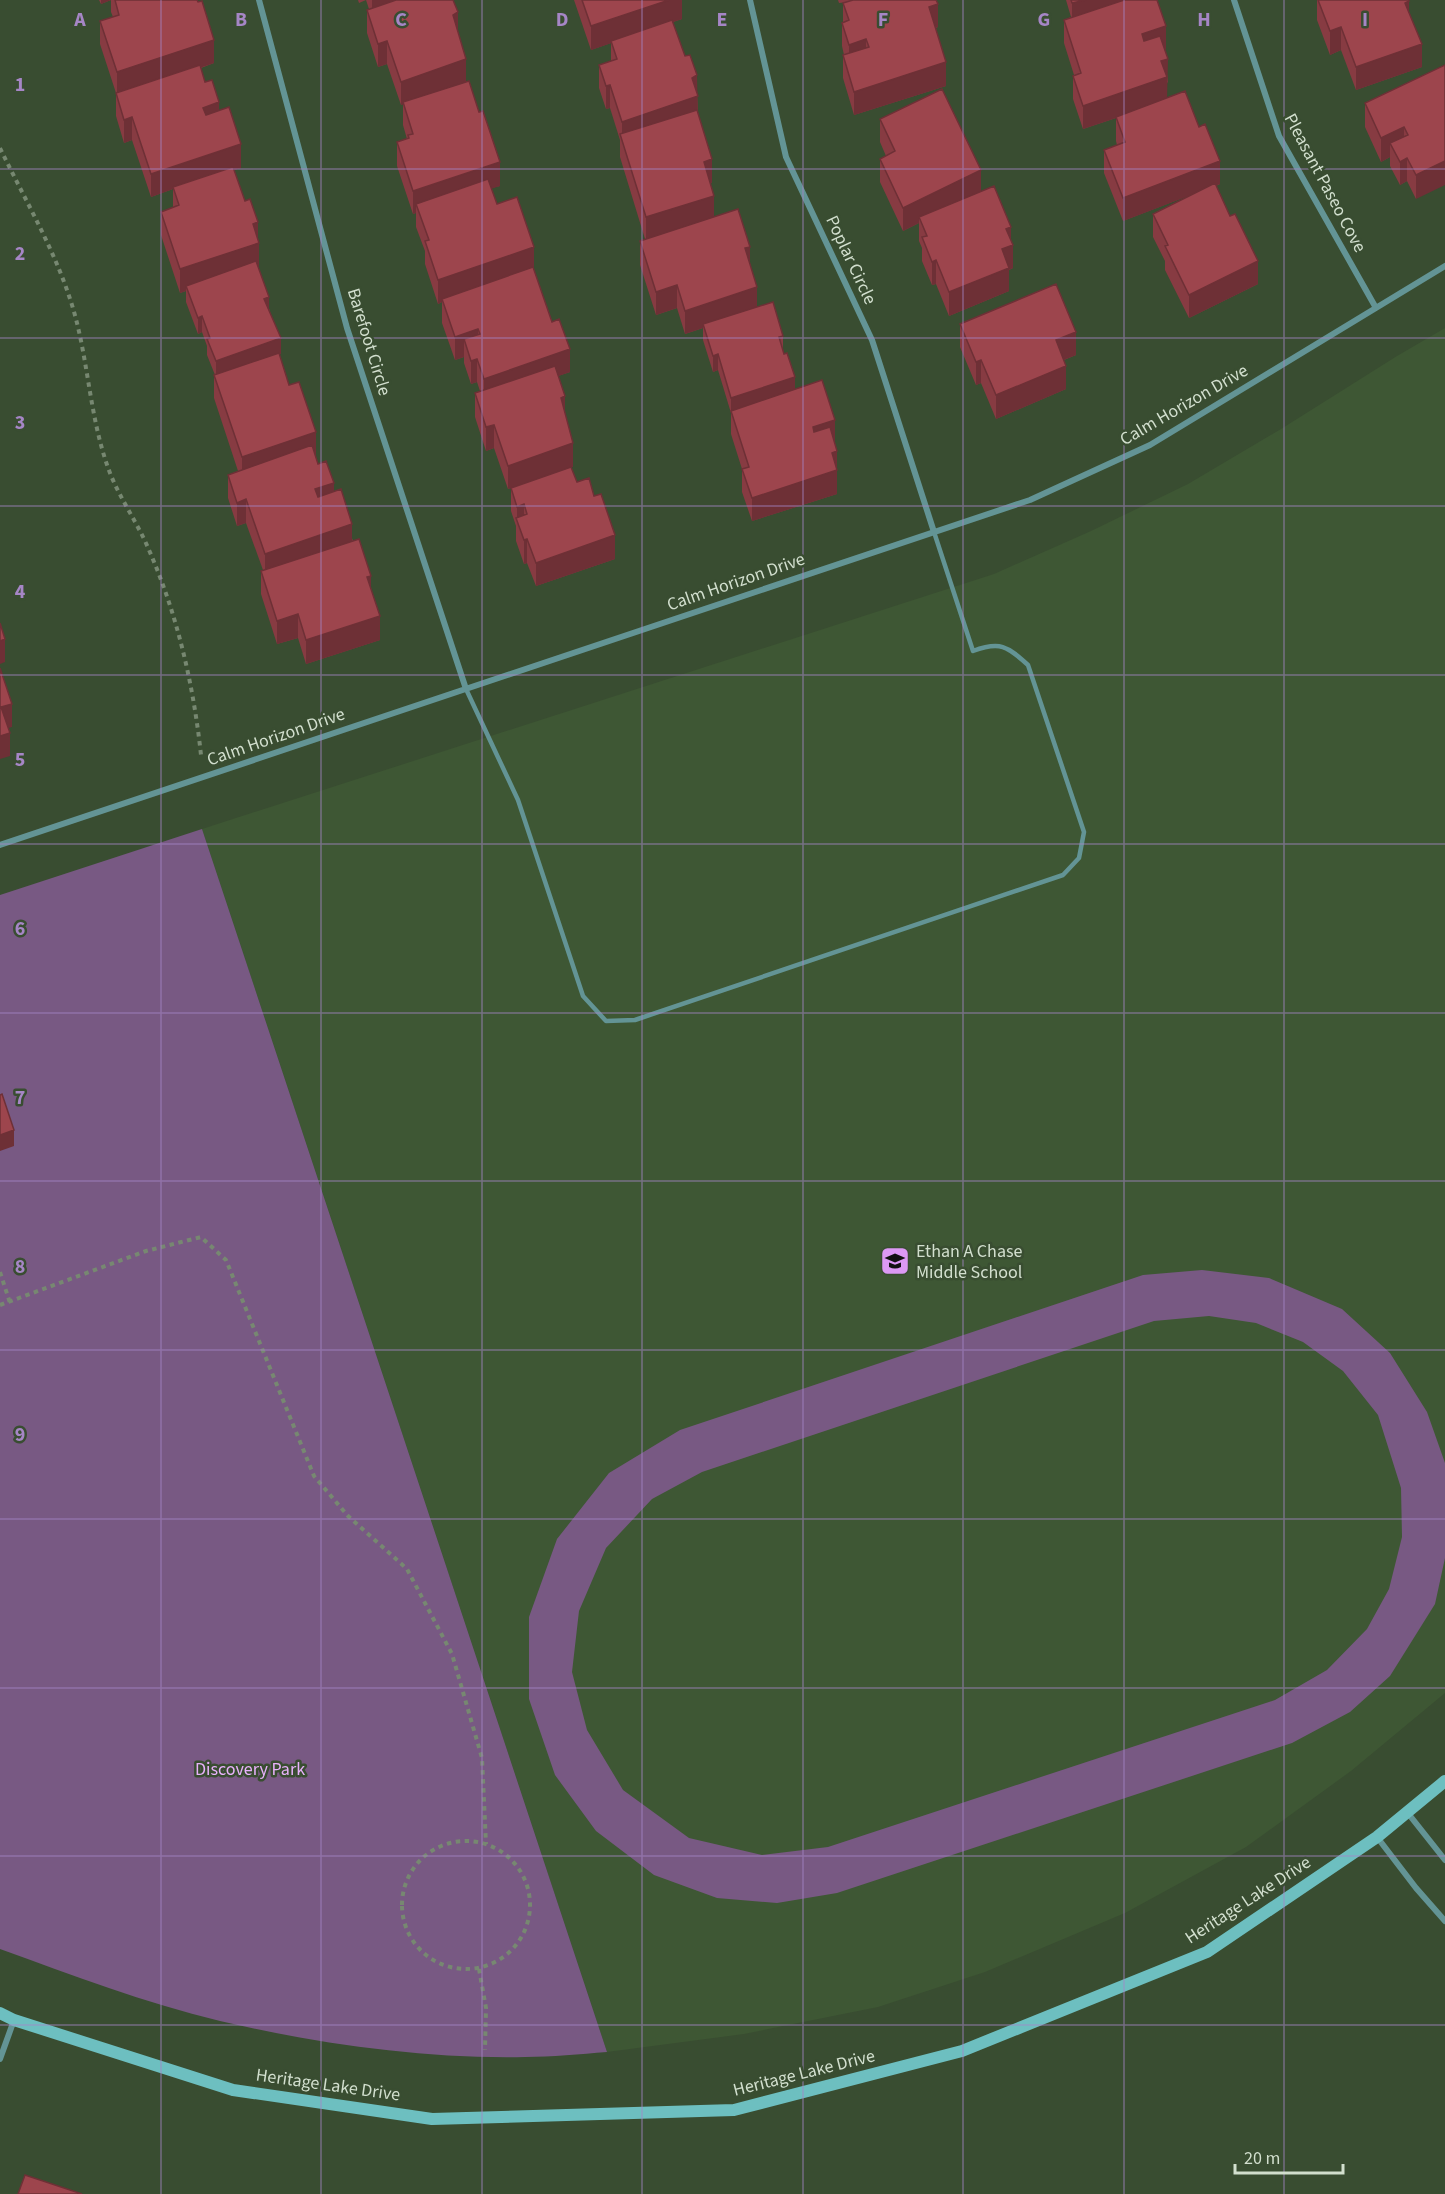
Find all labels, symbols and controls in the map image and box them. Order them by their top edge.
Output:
text: A [73,6,86,34]
text: B [235,6,247,34]
text: C [395,6,407,34]
text: D [556,6,568,34]
text: E [717,6,727,34]
text: F [878,6,888,34]
text: G [1038,6,1050,34]
text: H [1197,6,1211,34]
text: I [1362,6,1368,34]
text: 1 [15,71,25,99]
street label: Pleasant Paseo Cove [1278,109,1372,257]
street label: Poplar Circle [819,211,883,309]
text: 2 [15,240,25,268]
street label: Barefoot Circle [341,285,397,399]
street label: Calm Horizon Drive [1115,358,1253,452]
text: 3 [15,409,25,437]
street label: Calm Horizon Drive [664,547,808,617]
text: 4 [15,578,26,606]
street label: Calm Horizon Drive [204,702,348,772]
text: 5 [15,746,25,774]
text: 6 [15,915,25,943]
text: 7 [15,1084,25,1112]
place label: Ethan A Chase Middle School [916,1239,1023,1285]
school or university icon: Ethan A Chase Middle School [879,1245,911,1277]
text: 8 [15,1253,25,1281]
text: 9 [15,1421,25,1449]
park label: Discovery Park [195,1757,305,1782]
street label: Heritage Lake Drive [1180,1850,1316,1950]
street label: Heritage Lake Drive [730,2043,878,2103]
street label: Heritage Lake Drive [254,2063,402,2108]
scale bar [1235,2137,1343,2175]
text: 20 m [1244,2146,1280,2171]

